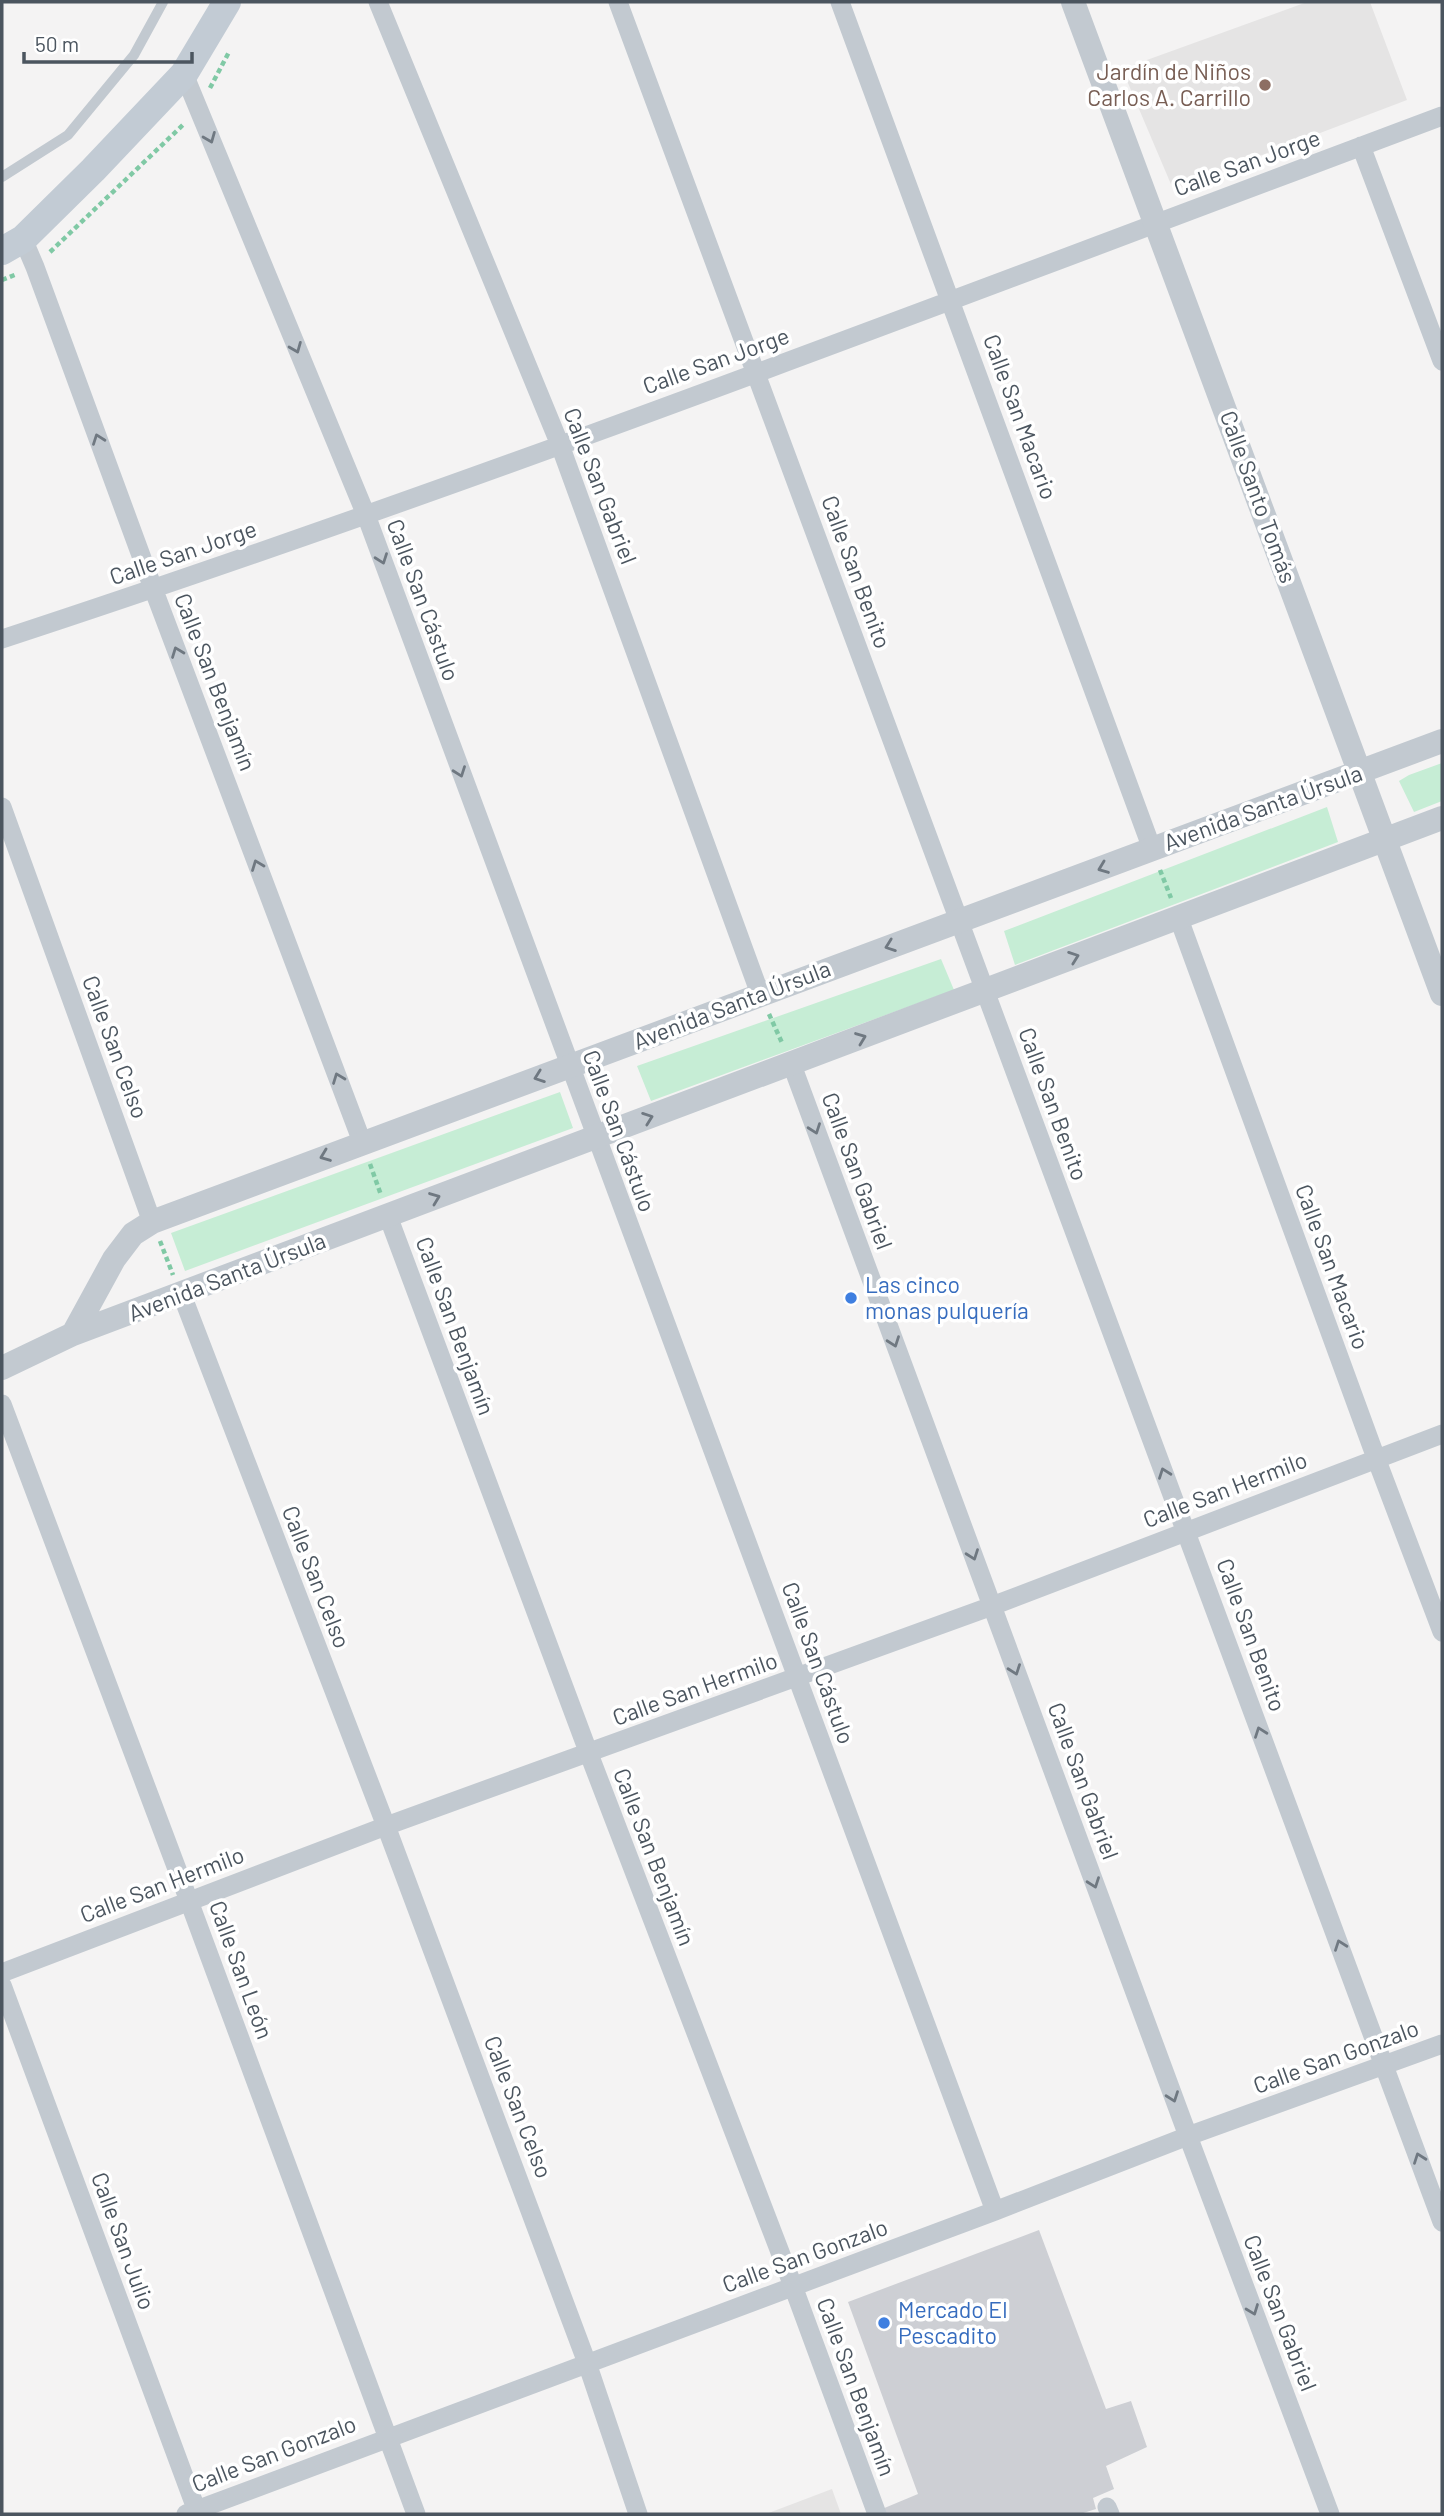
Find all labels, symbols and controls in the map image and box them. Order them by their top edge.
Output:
scale bar [24,21,192,65]
text: 50 m [35,31,79,56]
place label: Jardín de Niños Carlos A. Carrillo [1087,57,1251,111]
marker: Jardín de Niños Carlos A. Carrillo [1257,77,1273,93]
street label: Calle San Jorge [1170,123,1324,201]
one-way arrow [201,131,215,143]
street label: Calle San Jorge [639,321,793,399]
street label: Calle San Macario [978,330,1064,503]
one-way arrow [288,341,302,353]
street label: Calle San Gabriel [558,404,644,568]
street label: Calle Santo Tomás [1215,407,1303,587]
one-way arrow [93,434,107,446]
street label: Calle San Benito [816,491,898,652]
street label: Calle San Jorge [105,514,260,590]
street label: Calle San Cástulo [382,515,466,684]
one-way arrow [373,552,387,564]
street label: Calle San Benjamín [169,589,263,774]
one-way arrow [172,647,186,659]
street label: Avenida Santa Úrsula [1160,758,1366,856]
one-way arrow [452,766,466,778]
one-way arrow [1098,859,1110,873]
one-way arrow [252,860,266,872]
one-way arrow [884,938,896,952]
one-way arrow [1067,952,1079,966]
street label: Avenida Santa Úrsula [629,954,834,1055]
street label: Calle San Celso [77,971,155,1122]
street label: Calle San Benito [1013,1023,1095,1184]
one-way arrow [855,1032,867,1046]
street label: Calle San Cástulo [578,1046,662,1215]
one-way arrow [533,1069,545,1083]
one-way arrow [332,1073,346,1085]
street label: Calle San Gabriel [817,1088,899,1253]
one-way arrow [642,1112,654,1126]
one-way arrow [807,1122,821,1134]
one-way arrow [320,1148,332,1162]
street label: Calle San Macario [1290,1180,1376,1353]
one-way arrow [429,1192,441,1206]
street label: Avenida Santa Úrsula [124,1226,329,1327]
street label: Calle San Benjamín [411,1233,501,1419]
place label: Las cinco monas pulquería [865,1270,1029,1324]
marker: Las cinco monas pulquería [843,1290,859,1306]
one-way arrow [886,1335,900,1347]
street label: Calle San Hermilo [1139,1445,1311,1533]
one-way arrow [1158,1467,1172,1479]
street label: Calle San Celso [277,1502,357,1652]
one-way arrow [965,1549,979,1561]
street label: Calle San Benito [1211,1554,1293,1715]
street label: Calle San Cástulo [777,1578,861,1747]
street label: Calle San Hermilo [608,1645,781,1731]
one-way arrow [1007,1663,1021,1675]
street label: Calle San Gabriel [1043,1698,1125,1863]
one-way arrow [1255,1726,1269,1738]
street label: Calle San Benjamín [608,1764,702,1949]
street label: Calle San Hermilo [76,1840,248,1928]
one-way arrow [1086,1877,1100,1889]
street label: Calle San León [204,1897,280,2043]
one-way arrow [1334,1939,1348,1951]
street label: Calle San Gonzalo [1249,2013,1422,2099]
street label: Calle San Celso [479,2032,559,2182]
one-way arrow [1165,2090,1179,2102]
one-way arrow [1413,2153,1427,2165]
street label: Calle San Julio [86,2168,162,2313]
street label: Calle San Gonzalo [718,2212,891,2298]
street label: Calle San Gabriel [1238,2231,1324,2395]
street label: Calle San Benjamín [812,2294,902,2480]
place label: Mercado El Pescadito [898,2295,1008,2349]
one-way arrow [1245,2303,1259,2315]
marker: Mercado El Pescadito [876,2315,892,2331]
street label: Calle San Gonzalo [187,2409,360,2497]

